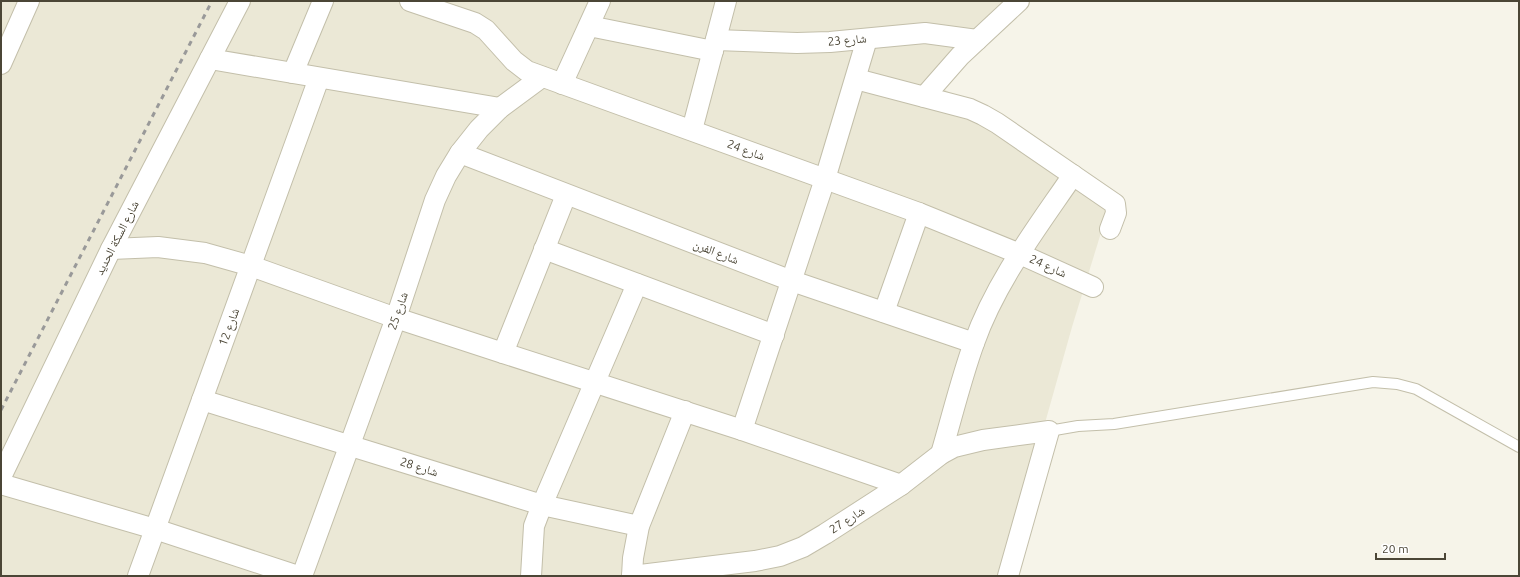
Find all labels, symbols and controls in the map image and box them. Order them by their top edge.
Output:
street label: شارع 23 [827,31,867,50]
street label: شارع 24 [725,137,767,164]
street label: شارع السكة الحديد [92,198,143,278]
street label: شارع الفرن [691,237,741,268]
street label: شارع 24 [1027,252,1069,281]
street label: شارع 25 [385,290,412,332]
street label: شارع 12 [216,306,243,348]
street label: شارع 28 [398,455,440,480]
street label: شارع 27 [827,503,868,537]
scale bar [1376,535,1445,561]
text: 20 m [1382,542,1409,555]

